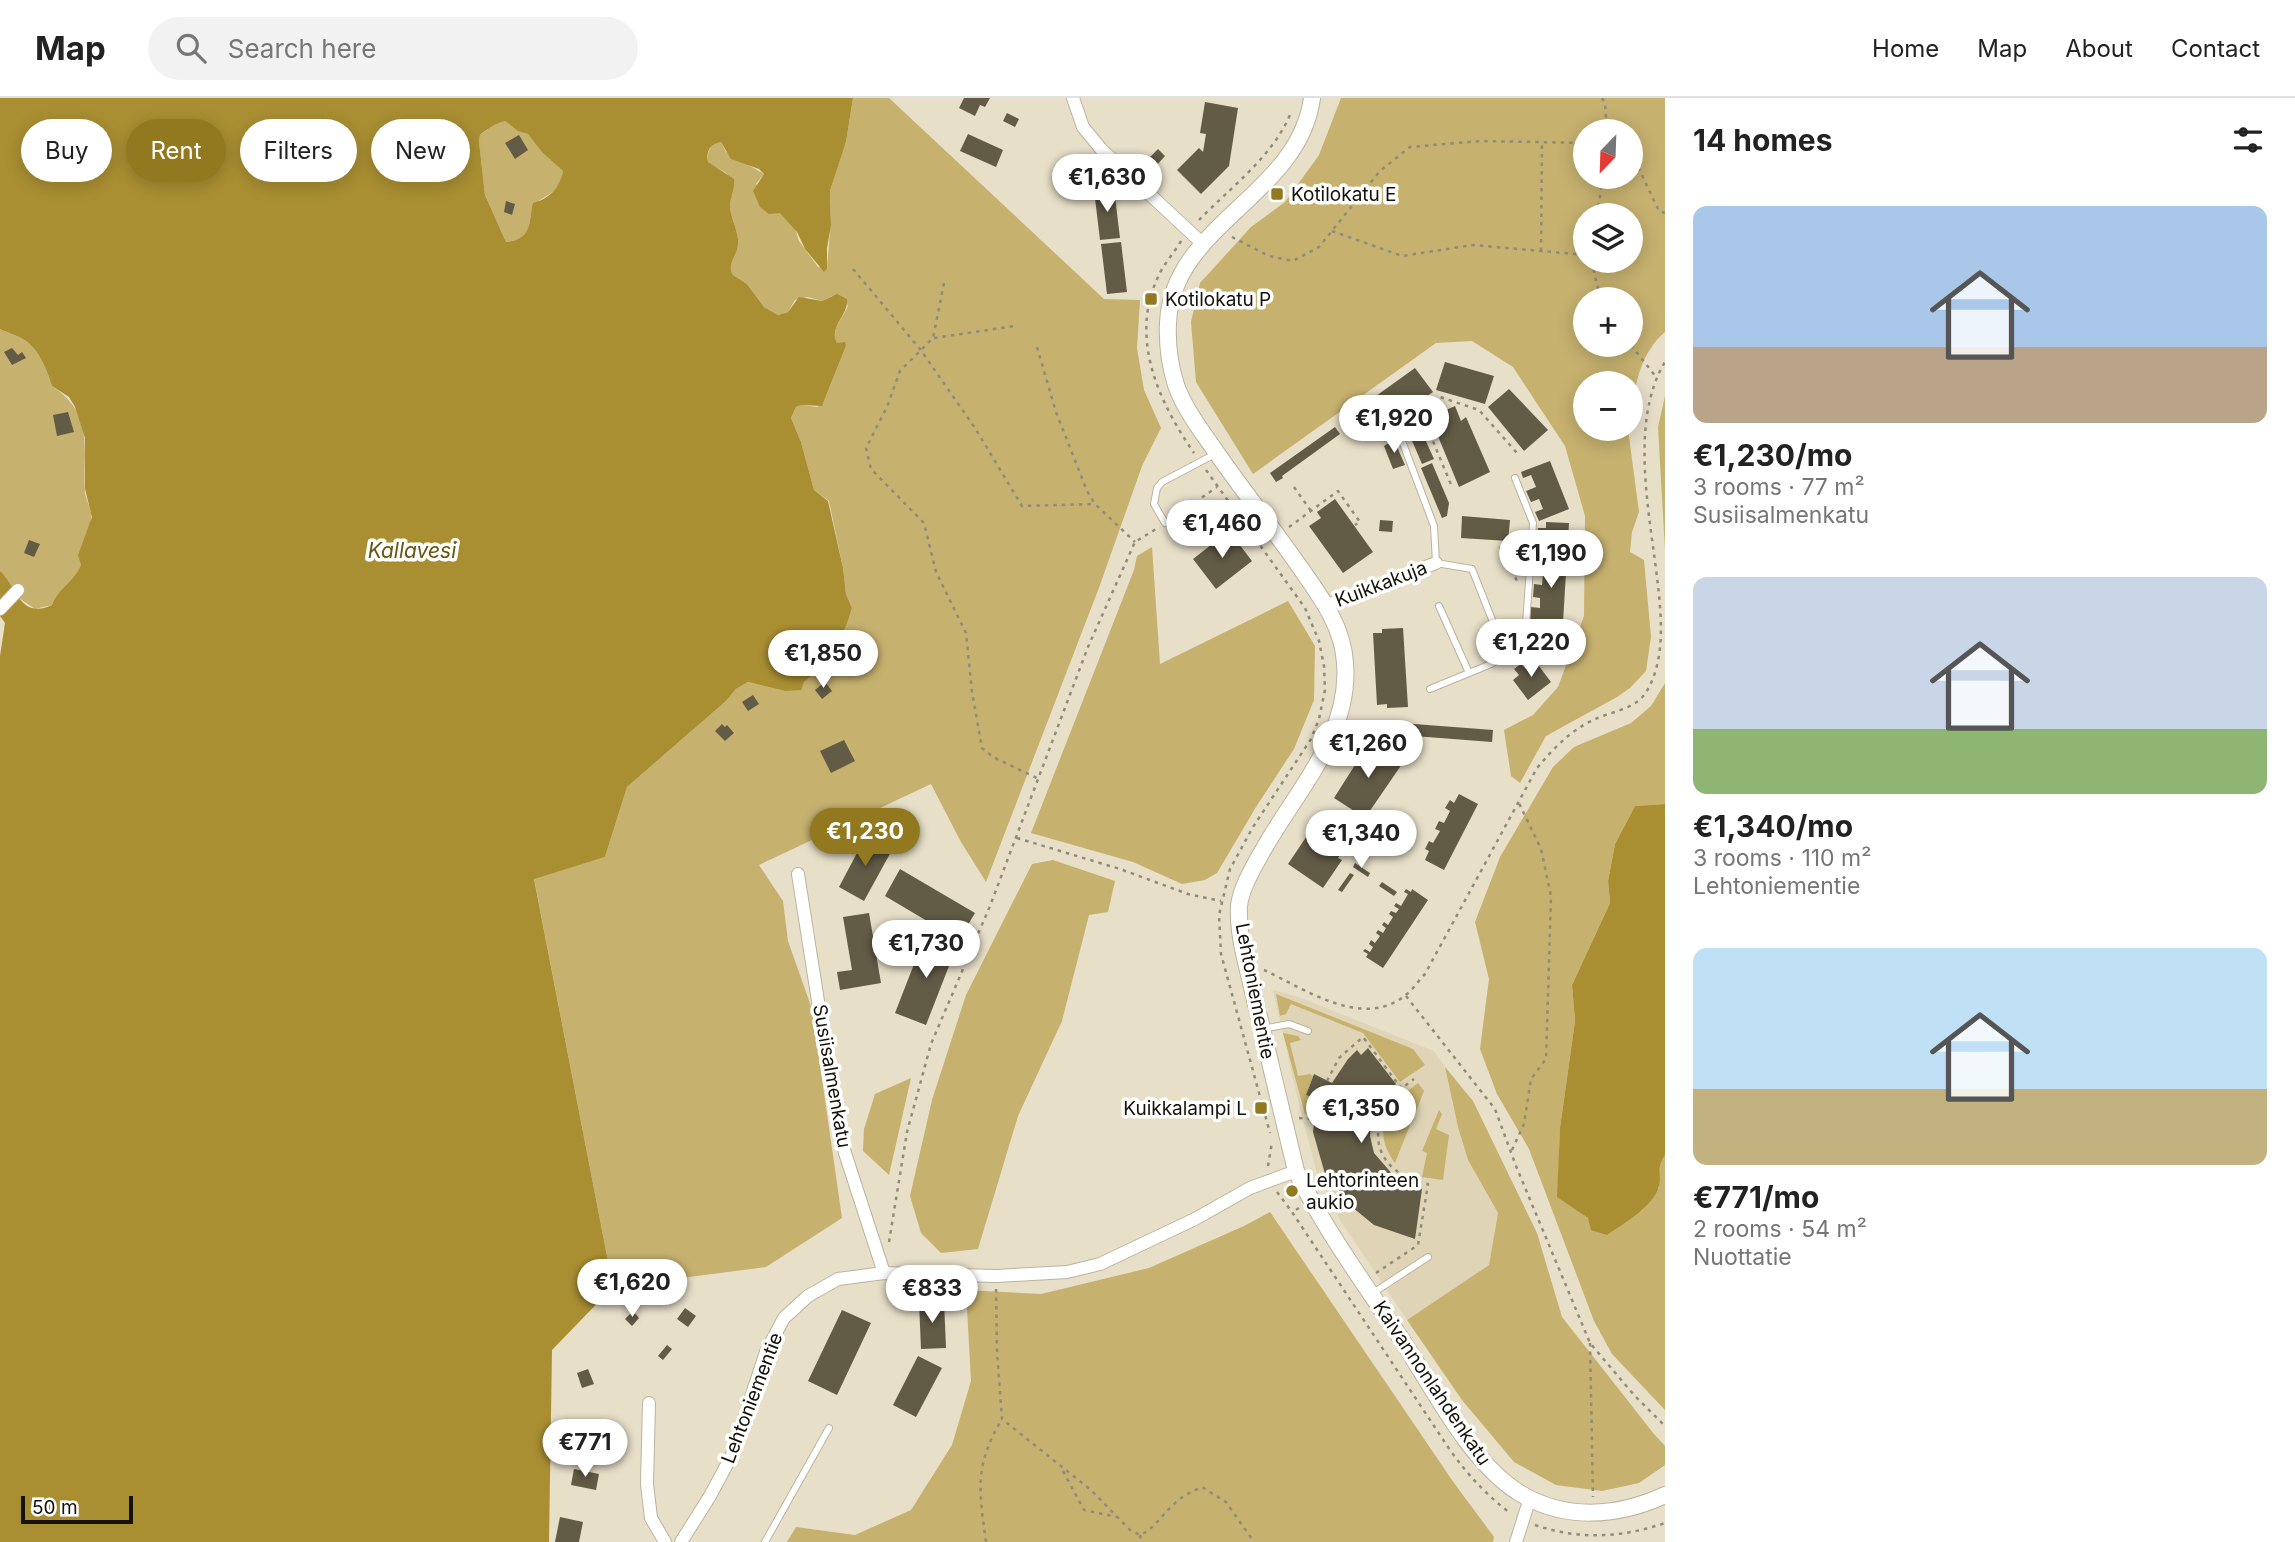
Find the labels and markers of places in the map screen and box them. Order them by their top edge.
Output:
pin: €1,630 [1050,155,1164,214]
place label: Kotilokatu E [1291,183,1397,206]
marker: Kotilokatu E [1269,186,1285,202]
place label: Kotilokatu P [1165,288,1271,311]
marker: Kotilokatu P [1143,291,1159,307]
pin: €1,920 [1337,396,1451,455]
pin: €1,460 [1165,500,1279,560]
pin: €1,190 [1494,531,1608,590]
pin: €1,220 [1474,620,1588,679]
pin: €1,850 [766,630,880,690]
pin: €1,260 [1311,720,1425,780]
pin: €1,230 [808,808,922,868]
pin: €1,340 [1304,810,1418,870]
pin: €1,730 [869,920,983,980]
pin: €1,350 [1304,1086,1418,1145]
place label: Kuikkalampi L [1123,1097,1247,1120]
marker: Kuikkalampi L [1253,1100,1269,1116]
place label: Lehtorinteen aukio [1306,1169,1419,1214]
marker: Lehtorinteen aukio [1284,1183,1300,1199]
pin: €1,620 [575,1260,689,1319]
pin: €833 [891,1266,973,1325]
pin: €771 [544,1420,626,1479]

